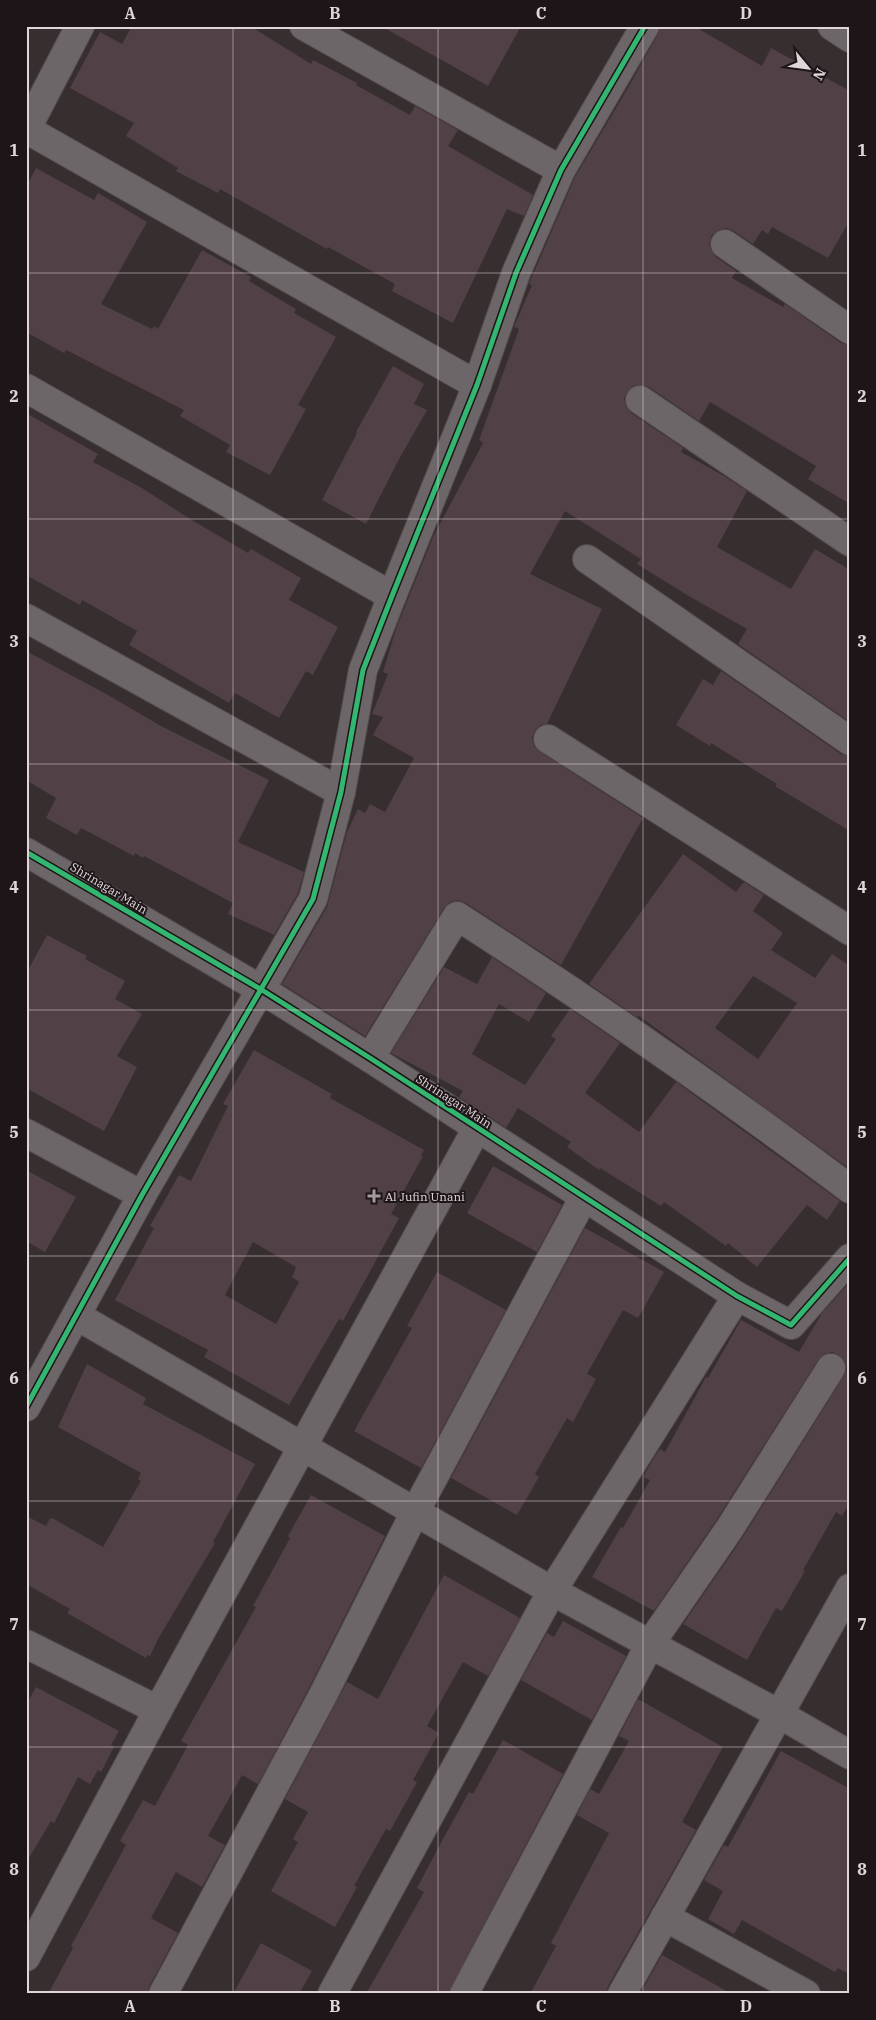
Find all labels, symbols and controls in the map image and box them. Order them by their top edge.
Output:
text: A [124,3,136,23]
text: B [329,3,341,23]
text: C [536,3,546,23]
text: D [740,3,752,23]
north arrow [784,42,834,92]
text: N [809,65,830,84]
text: 1 [9,140,19,160]
text: 1 [857,140,867,160]
text: 2 [9,386,19,406]
text: 2 [857,386,867,406]
text: 3 [9,631,19,651]
text: 3 [857,631,867,651]
street label: Shrinagar Main [68,859,151,917]
text: 4 [9,877,19,897]
text: 4 [857,877,867,897]
street label: Shrinagar Main [413,1071,495,1131]
text: 5 [9,1122,19,1142]
text: 5 [857,1122,867,1142]
marker: Al Jufin Unani [367,1189,381,1203]
place label: Al Jufin Unani [385,1189,465,1204]
text: 6 [9,1368,19,1388]
text: 6 [857,1368,867,1388]
text: 7 [9,1614,19,1634]
text: 7 [857,1614,867,1634]
text: 8 [9,1859,19,1879]
text: 8 [857,1859,867,1879]
text: A [124,1996,136,2016]
text: B [329,1996,341,2016]
text: C [536,1996,546,2016]
text: D [740,1996,752,2016]

